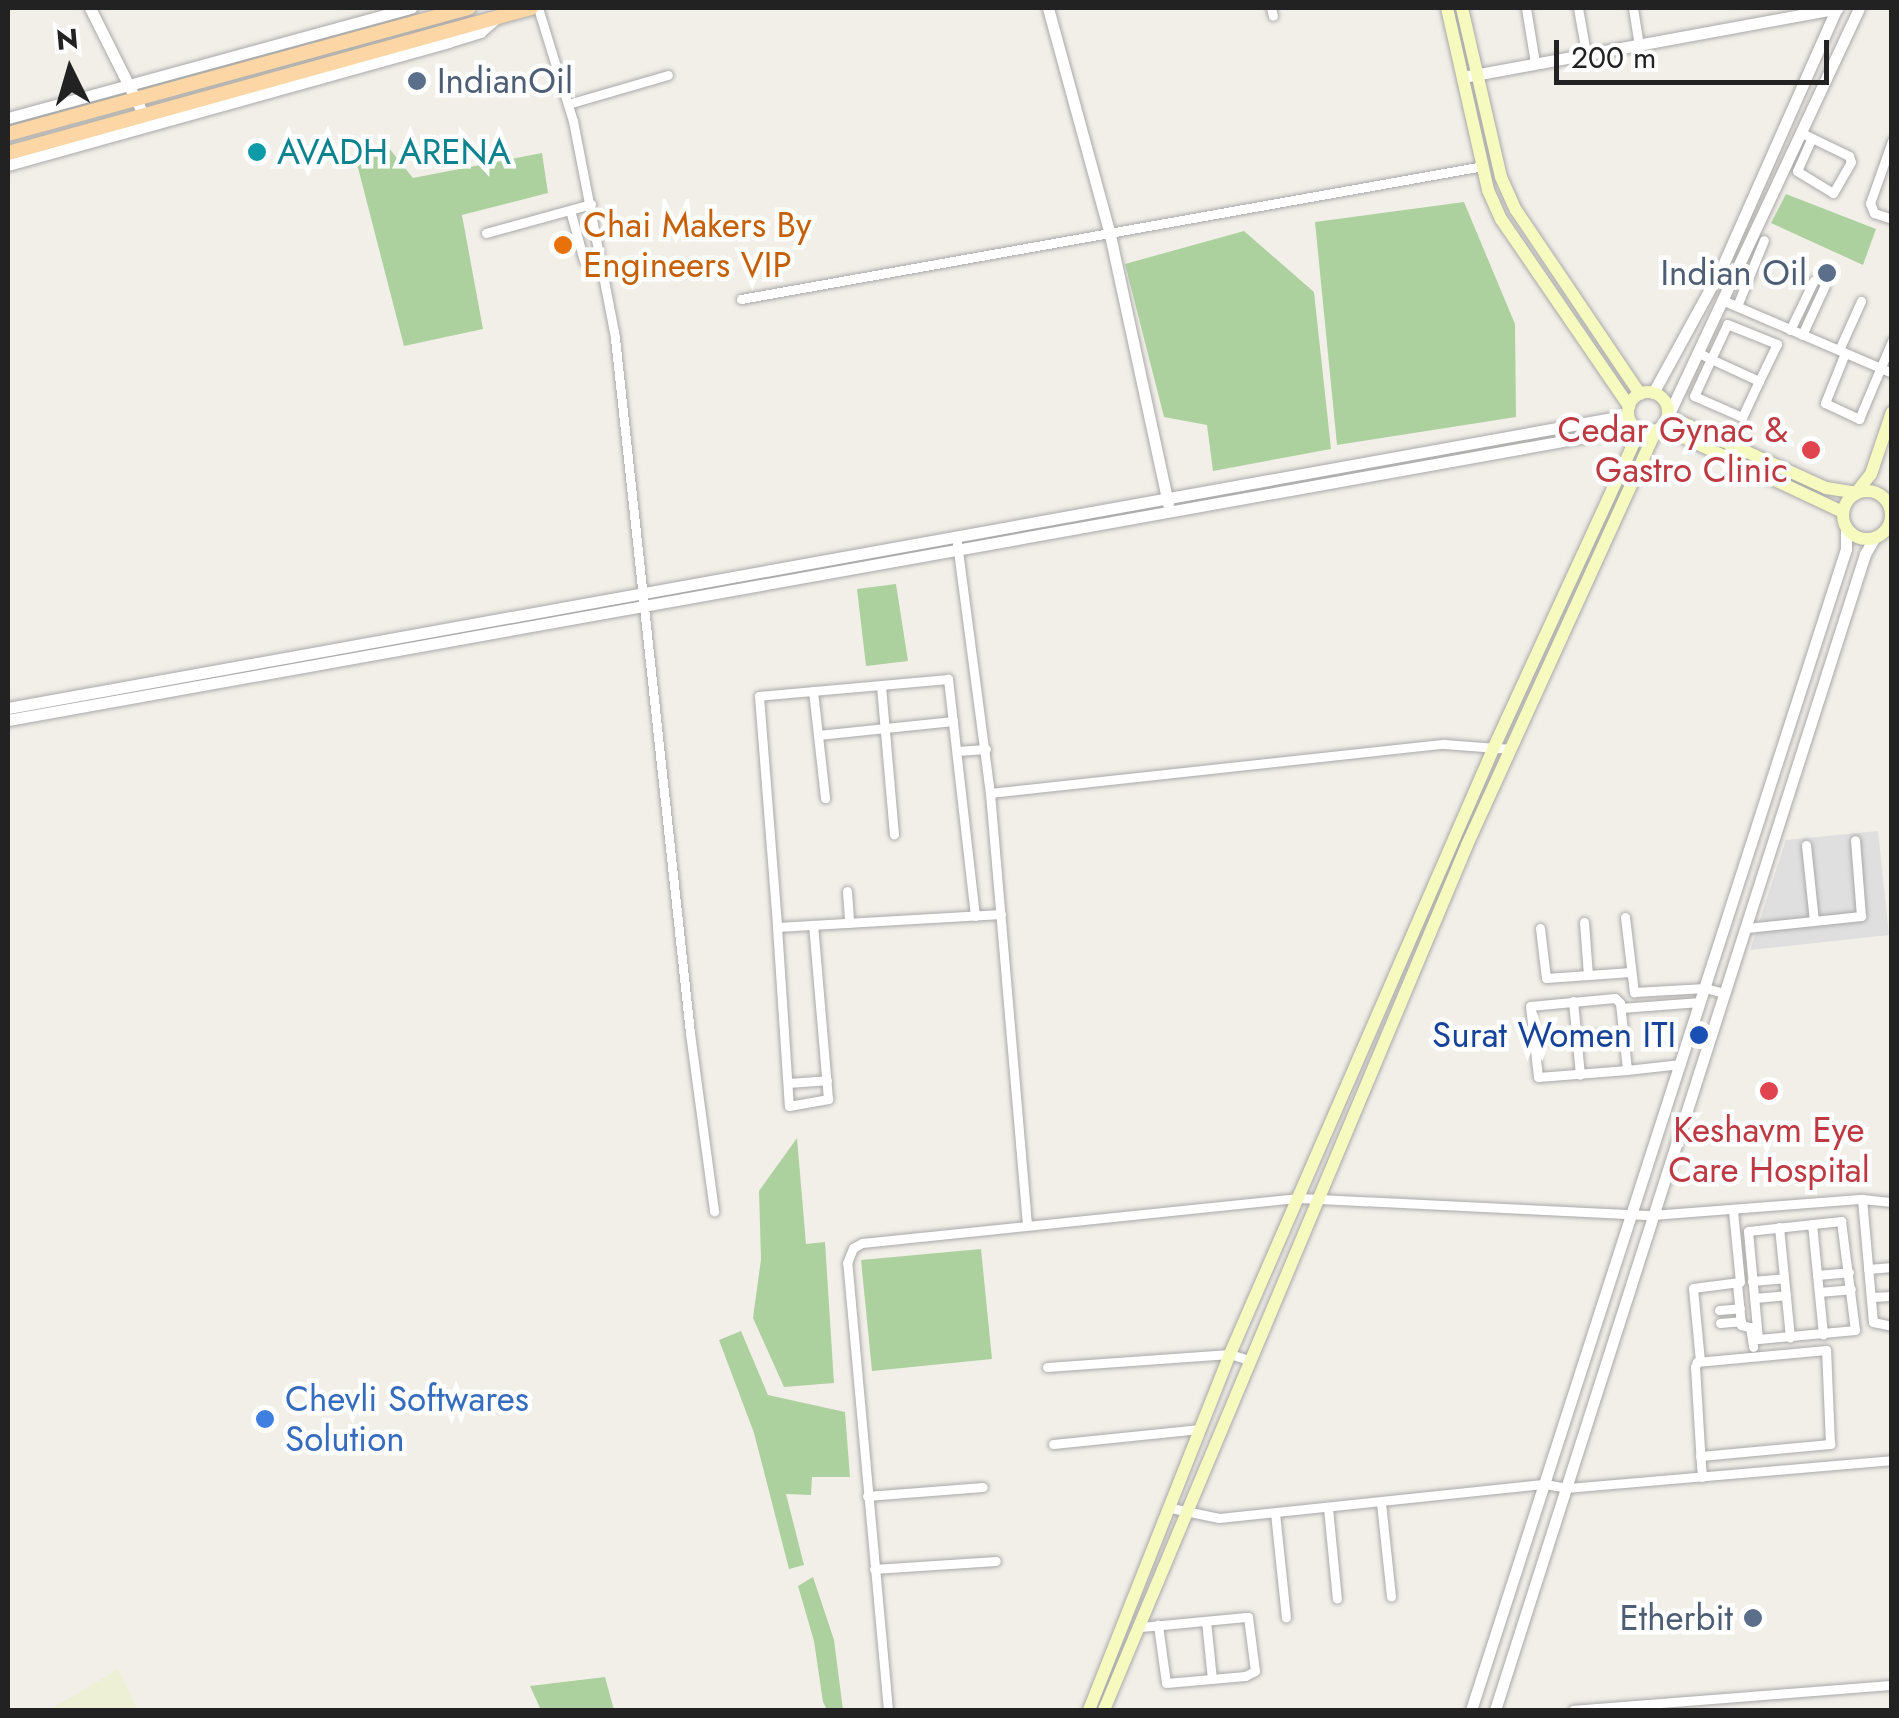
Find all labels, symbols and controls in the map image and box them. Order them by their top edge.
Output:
text: N [54,18,80,61]
north arrow [20,20,120,120]
scale bar [1559,20,1834,82]
text: 200 m [1571,36,1656,79]
place label: IndianOil [437,60,573,102]
marker: IndianOil [406,70,428,92]
place label: AVADH ARENA [277,131,511,173]
marker: AVADH ARENA [246,141,268,163]
place label: Chai Makers By Engineers VIP [583,204,811,286]
marker: Chai Makers By Engineers VIP [552,234,574,256]
place label: Indian Oil [1660,252,1807,294]
marker: Indian Oil [1816,262,1838,284]
place label: Cedar Gynac & Gastro Clinic [1558,409,1788,491]
marker: Cedar Gynac & Gastro Clinic [1798,437,1824,463]
place label: Surat Women ITI [1432,1014,1676,1056]
marker: Surat Women ITI [1686,1022,1712,1048]
marker: Keshavm Eye Care Hospital [1756,1078,1782,1104]
place label: Keshavm Eye Care Hospital [1668,1109,1870,1191]
place label: Chevli Softwares Solution [285,1378,529,1460]
marker: Chevli Softwares Solution [254,1408,276,1430]
place label: Etherbit [1619,1597,1733,1639]
marker: Etherbit [1742,1607,1764,1629]

